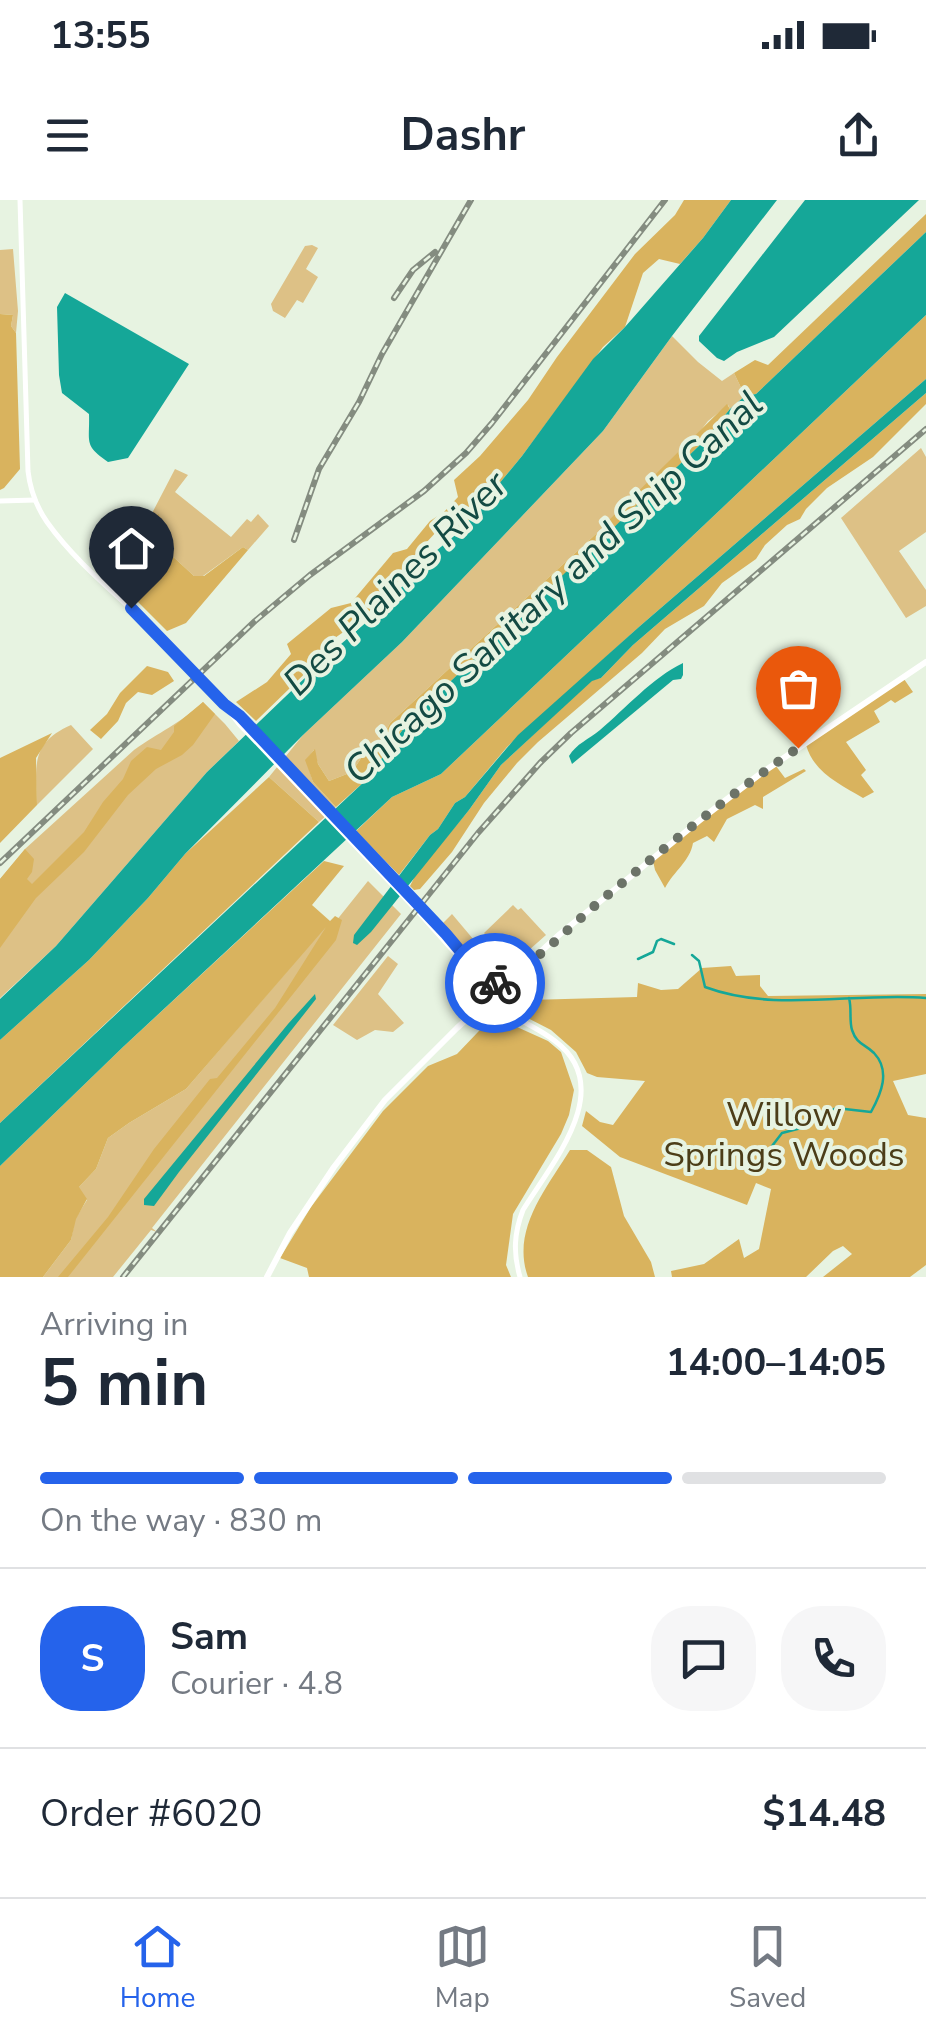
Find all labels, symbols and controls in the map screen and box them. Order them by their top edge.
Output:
text: 13:55 [50,10,151,61]
text: Dashr [401,105,525,166]
icon: menu [40,108,95,163]
icon: share [831,108,886,163]
water label: Chicago Sanitary and Ship Canal [333,379,774,795]
water label: Des Plaines River [272,459,520,707]
pin [89,506,174,609]
icon: home [104,521,159,576]
pin [756,646,841,749]
icon: bag [771,661,826,716]
courier [445,933,545,1033]
icon: bike [468,956,523,1011]
park label: Willow Springs Woods [663,1091,905,1178]
text: Arriving in [40,1303,188,1346]
text: 14:00–14:05 [666,1337,886,1388]
text: 5 min [40,1339,208,1428]
text: On the way · 830 m [40,1499,322,1542]
button: chat [651,1606,756,1711]
button: phone [781,1606,886,1711]
text: Sam [170,1611,248,1662]
text: S [81,1633,104,1684]
text: Courier · 4.8 [170,1662,343,1705]
text: Order #6020 [40,1788,262,1839]
text: $14.48 [763,1788,886,1839]
tab: Home [120,1919,195,2017]
tab: Map [435,1919,490,2017]
tab: Saved [729,1919,806,2017]

